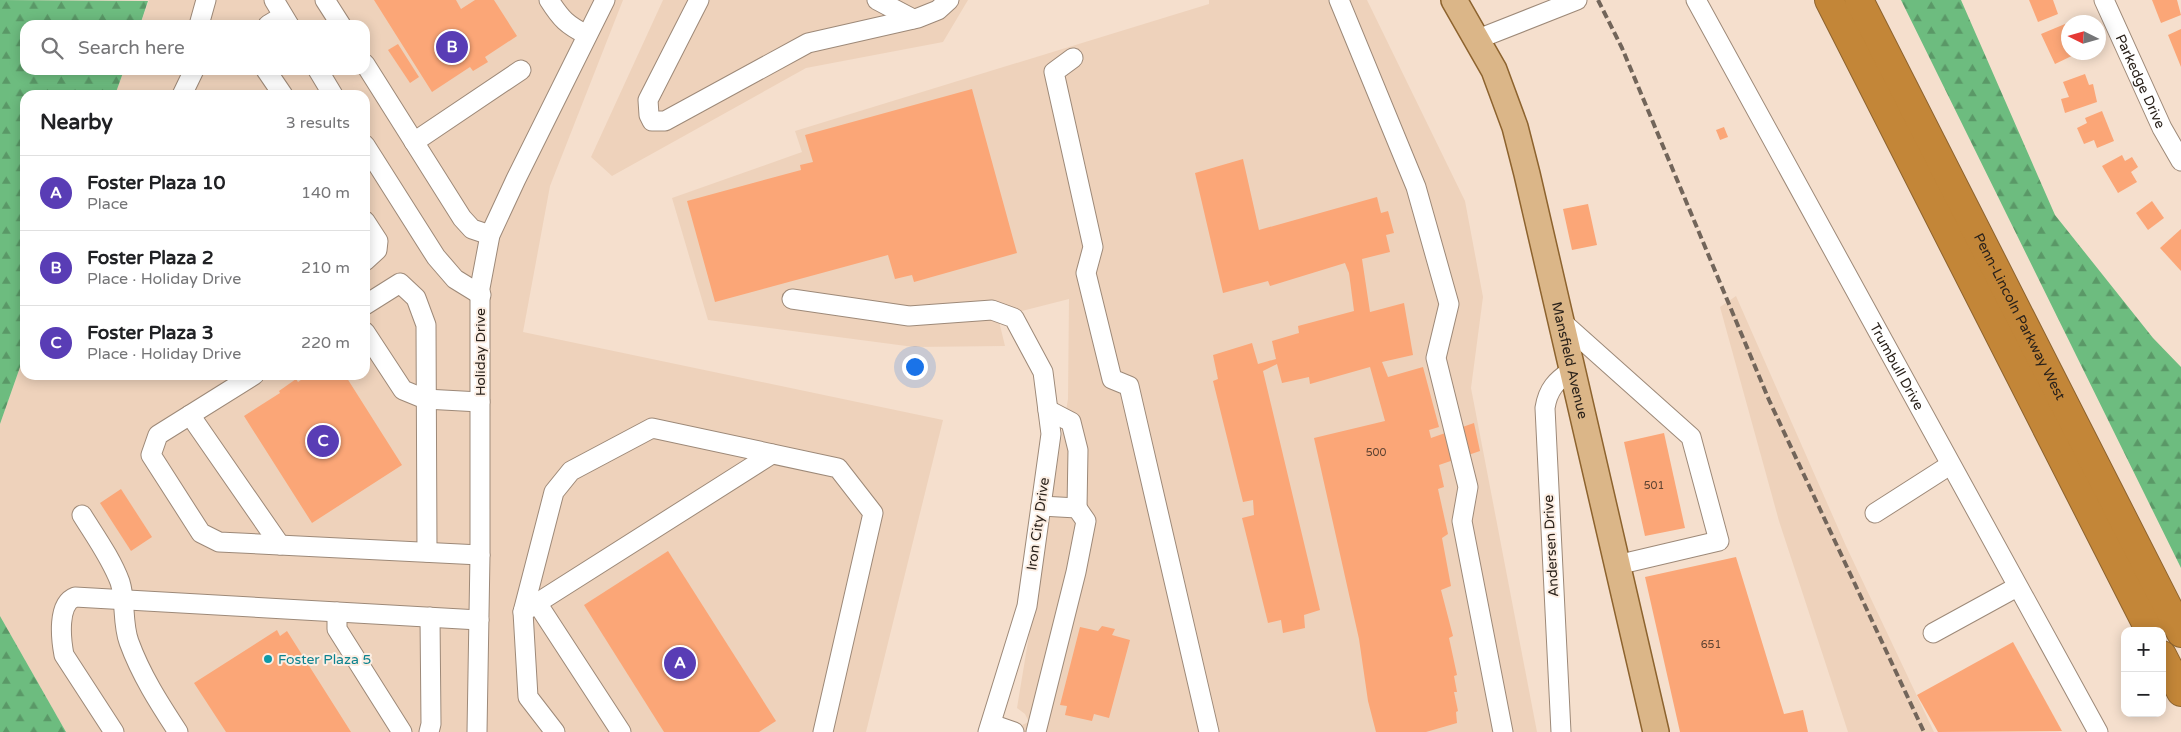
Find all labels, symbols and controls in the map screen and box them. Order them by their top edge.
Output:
north arrow [2061,15,2106,60]
search box [20,20,370,75]
pin: B [436,28,468,66]
street label: Parkedge Drive [2112,31,2169,131]
icon: search [38,34,66,62]
text: Search here [78,37,185,59]
text: Nearby [40,110,113,135]
text: 3 results [286,113,350,133]
text: Foster Plaza 10 [87,172,226,194]
text: A [50,183,62,203]
text: 140 m [301,183,350,203]
text: Place [87,194,128,214]
street label: Penn-Lincoln Parkway West [1970,230,2070,403]
text: Foster Plaza 2 [87,247,214,269]
text: B [50,258,62,278]
text: 210 m [301,258,350,278]
text: Place · Holiday Drive [87,269,241,289]
street label: Mansfield Avenue [1548,300,1592,420]
street label: Holiday Drive [472,308,489,396]
street label: Trumbull Drive [1866,320,1928,413]
text: Foster Plaza 3 [87,322,214,344]
text: C [50,333,62,353]
text: 220 m [301,333,350,353]
text: Place · Holiday Drive [87,344,241,364]
your location [902,354,928,380]
pin: C [307,422,339,460]
house number: 500 [1366,446,1386,459]
street label: Iron City Drive [1023,476,1053,572]
house number: 501 [1644,479,1664,492]
street label: Andersen Drive [1540,494,1562,598]
map controls [2121,627,2166,717]
button: + [2121,627,2166,672]
house number: 651 [1701,638,1721,651]
pin: A [664,644,696,682]
place label: Foster Plaza 5 [278,651,371,668]
marker: Foster Plaza 5 [262,653,274,665]
button: − [2121,672,2166,717]

